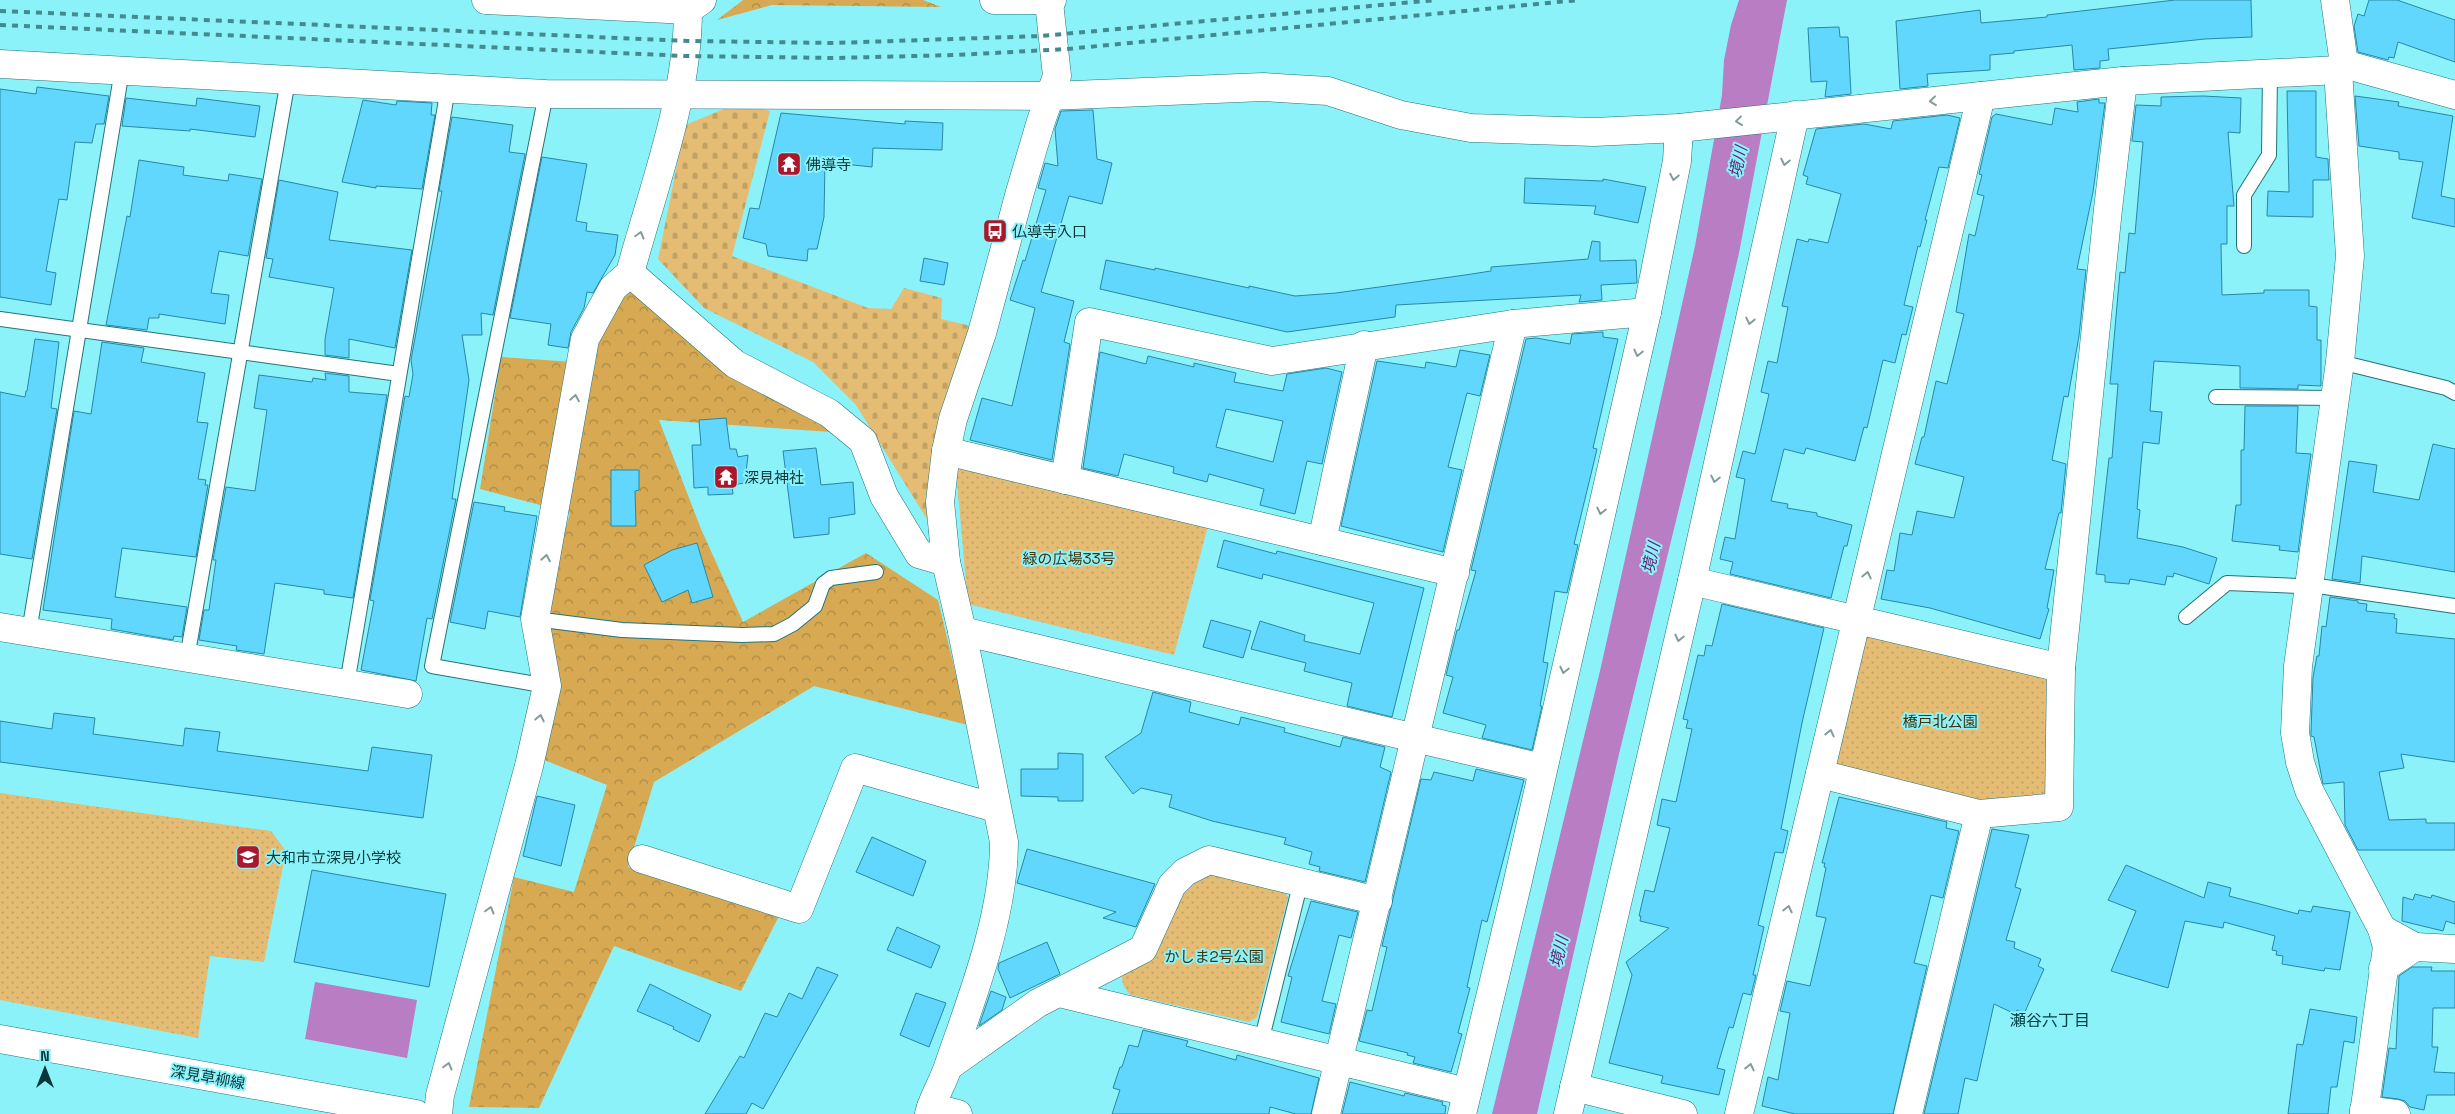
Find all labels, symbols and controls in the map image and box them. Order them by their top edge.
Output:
one-way arrow [1929,95,1937,106]
one-way arrow [1735,115,1743,126]
water label: 境川 [1724,142,1752,180]
temple icon: 佛導寺 [776,151,802,177]
place label: 佛導寺 [806,155,851,174]
one-way arrow [1780,158,1791,167]
one-way arrow [1669,172,1680,181]
bus stop icon: 仏導寺入口 [982,218,1008,244]
place label: 仏導寺入口 [1012,222,1087,241]
one-way arrow [634,231,645,240]
one-way arrow [1745,316,1756,325]
one-way arrow [1633,349,1644,357]
one-way arrow [569,394,579,403]
temple icon: 深見神社 [713,464,739,490]
place label: 深見神社 [744,468,804,487]
one-way arrow [1710,475,1721,484]
one-way arrow [1596,507,1607,516]
water label: 境川 [1637,538,1665,576]
park label: 緑の広場33号 [1022,549,1116,568]
one-way arrow [540,554,550,563]
one-way arrow [1861,571,1872,580]
one-way arrow [1674,634,1685,642]
one-way arrow [1559,665,1570,674]
park label: 橋戸北公園 [1902,712,1978,731]
one-way arrow [534,714,544,723]
one-way arrow [1824,729,1835,738]
school or university icon: 大和市立深見小学校 [235,844,261,870]
place label: 大和市立深見小学校 [266,848,401,867]
one-way arrow [1782,904,1793,913]
one-way arrow [485,906,495,914]
water label: 境川 [1545,932,1573,970]
park label: かしま2号公園 [1164,947,1264,966]
district label: 瀬谷六丁目 [2010,1010,2090,1031]
north arrow [20,1044,70,1094]
text: N [40,1047,50,1065]
street label: 深見草柳線 [169,1061,247,1093]
one-way arrow [442,1062,453,1071]
one-way arrow [1744,1062,1755,1071]

